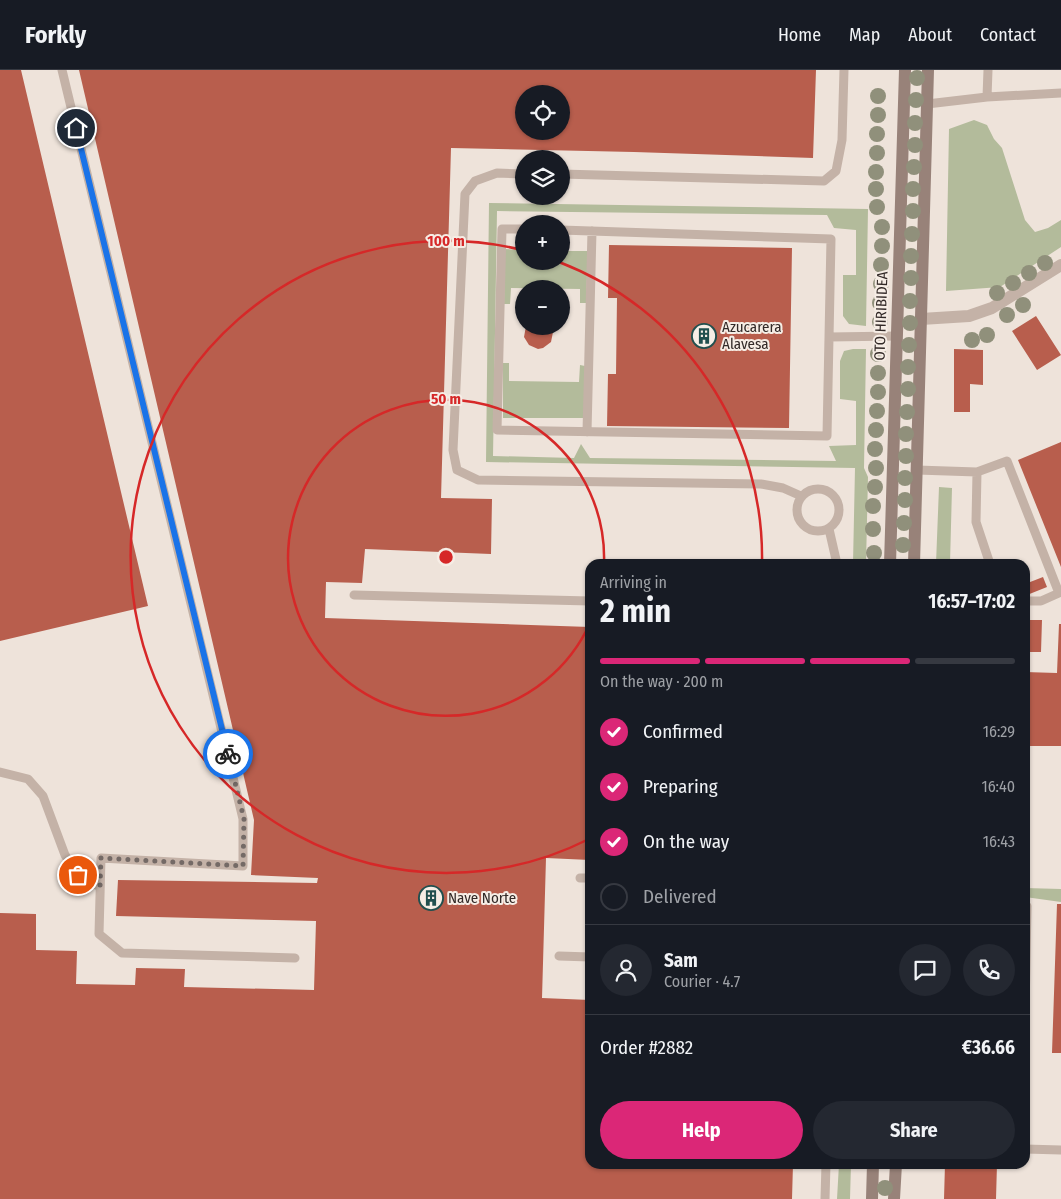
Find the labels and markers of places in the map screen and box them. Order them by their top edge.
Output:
pin [55,107,97,149]
place label: Azucarera Alavesa [722,318,782,353]
building icon: Azucarera Alavesa [691,323,717,349]
centre of rings [437,548,455,566]
pin [57,854,99,896]
building icon: Nave Norte [418,885,444,911]
place label: Nave Norte [448,889,516,907]

